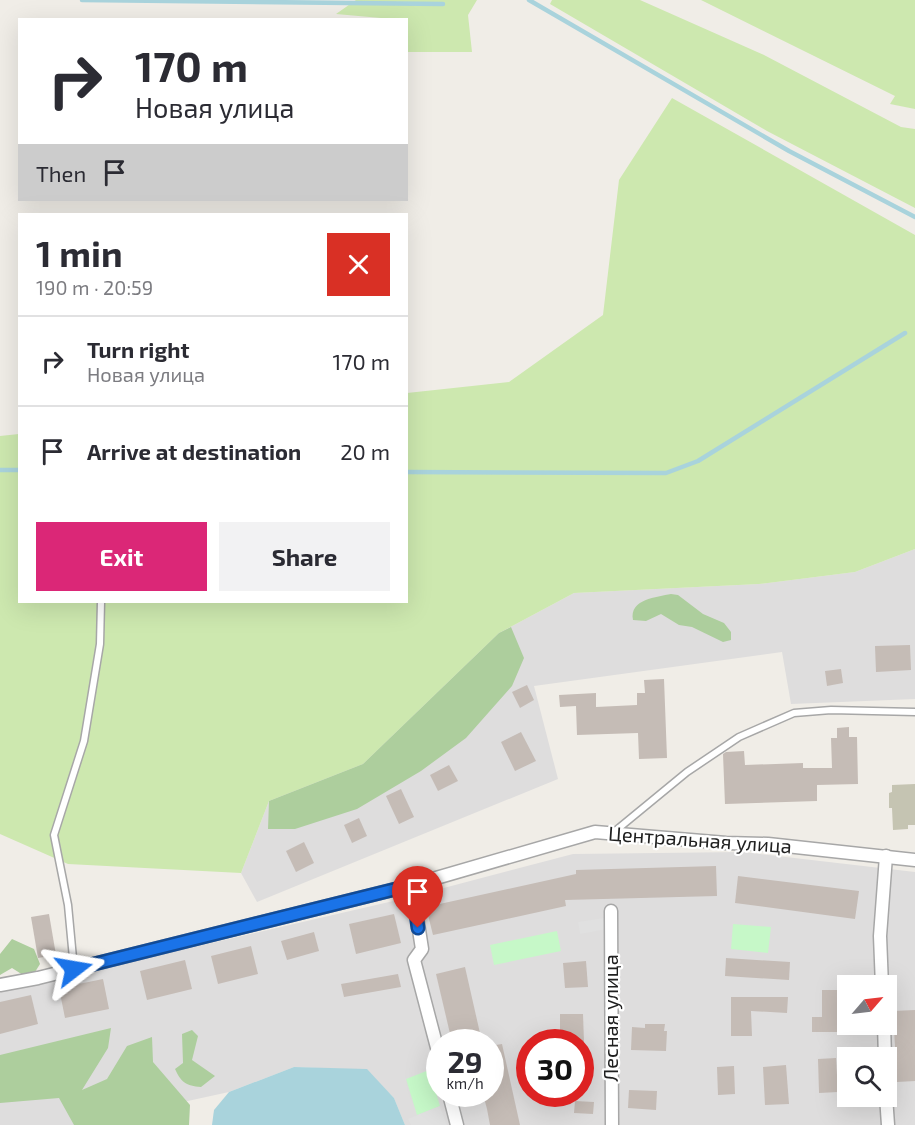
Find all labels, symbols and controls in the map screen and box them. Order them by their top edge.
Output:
text: 170 m [135,40,248,90]
icon: right [36,42,114,120]
text: Новая улица [135,91,294,123]
icon: arrive [98,156,131,189]
text: Then [36,160,86,186]
text: 1 min [36,231,123,274]
button: close [327,233,390,296]
text: 190 m · 20:59 [36,275,153,299]
text: Turn right [87,336,189,362]
icon: right [36,345,69,378]
text: 170 m [333,348,390,374]
text: Новая улица [87,362,205,386]
icon: arrive [36,435,69,468]
text: Arrive at destination [87,438,301,464]
text: 20 m [340,438,390,464]
button: Exit [36,522,207,591]
button: Share [219,522,390,591]
street label: Центральная улица [607,821,793,858]
pin [392,866,443,928]
icon: arrive [401,875,434,908]
position arrow [42,937,106,1001]
street label: Лесная улица [598,954,623,1082]
north arrow [837,975,897,1035]
map controls [837,975,897,1107]
speed limit sign: 30 [516,1029,594,1107]
text: 29 [447,1043,483,1079]
button: search [837,1047,897,1107]
text: km/h [446,1074,484,1092]

